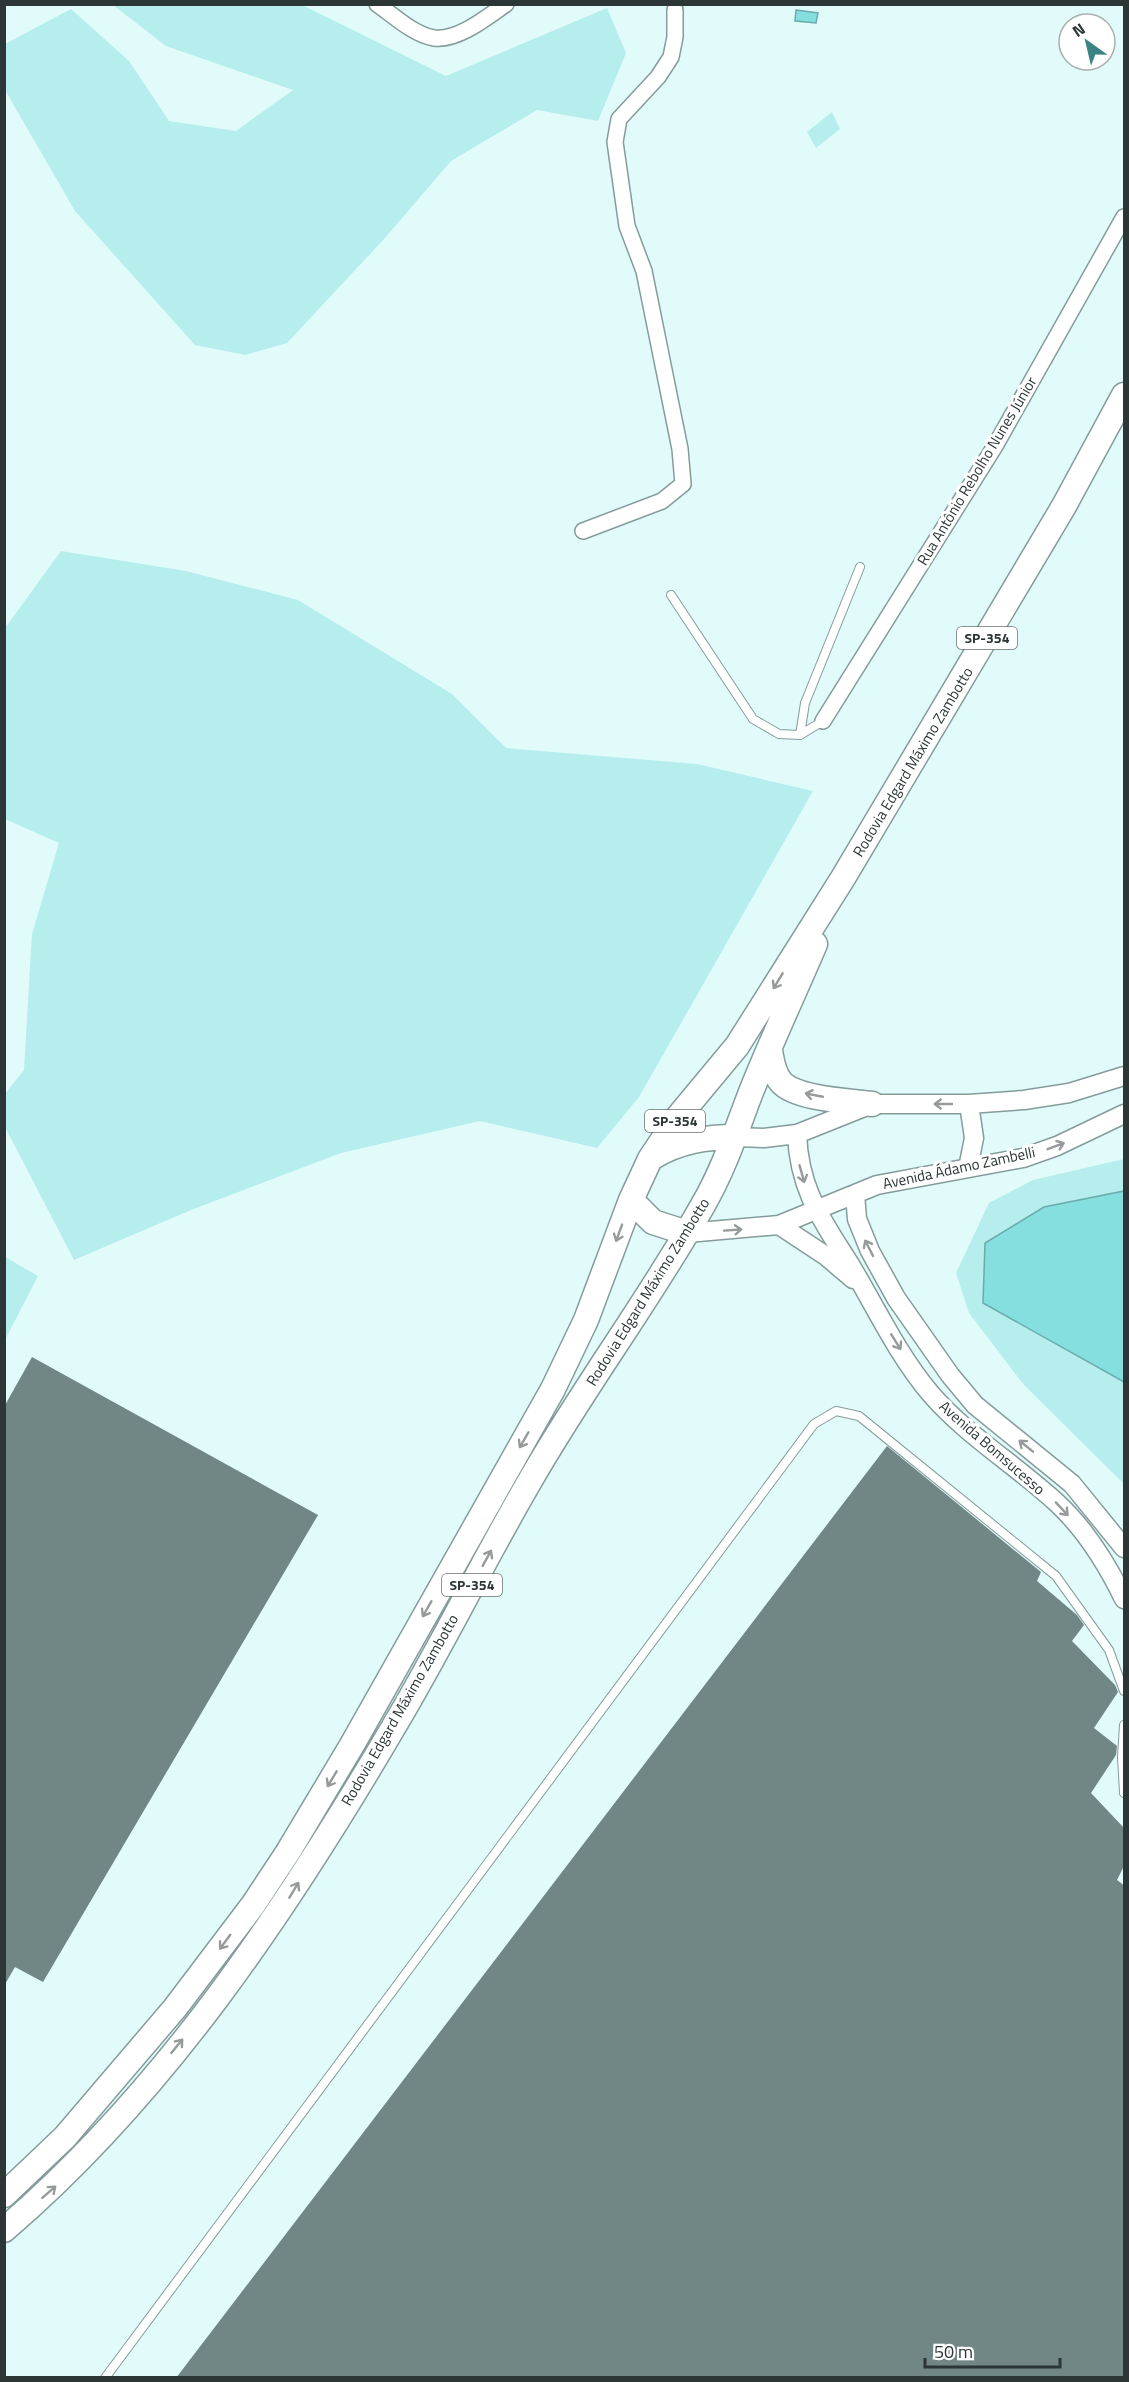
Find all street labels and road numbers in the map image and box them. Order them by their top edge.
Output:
street label: Rua Antônio Rebolho Nunes Júnior [911,372,1042,570]
road number: SP-354 [957,627,1017,649]
street label: Rodovia Edgard Máximo Zambotto [847,662,979,861]
road number: SP-354 [645,1110,705,1132]
street label: Avenida Ádamo Zambelli [881,1140,1037,1195]
street label: Rodovia Edgard Máximo Zambotto [580,1193,715,1390]
street label: Avenida Bomsucesso [934,1395,1050,1500]
road number: SP-354 [442,1574,502,1596]
street label: Rodovia Edgard Máximo Zambotto [335,1610,464,1810]

